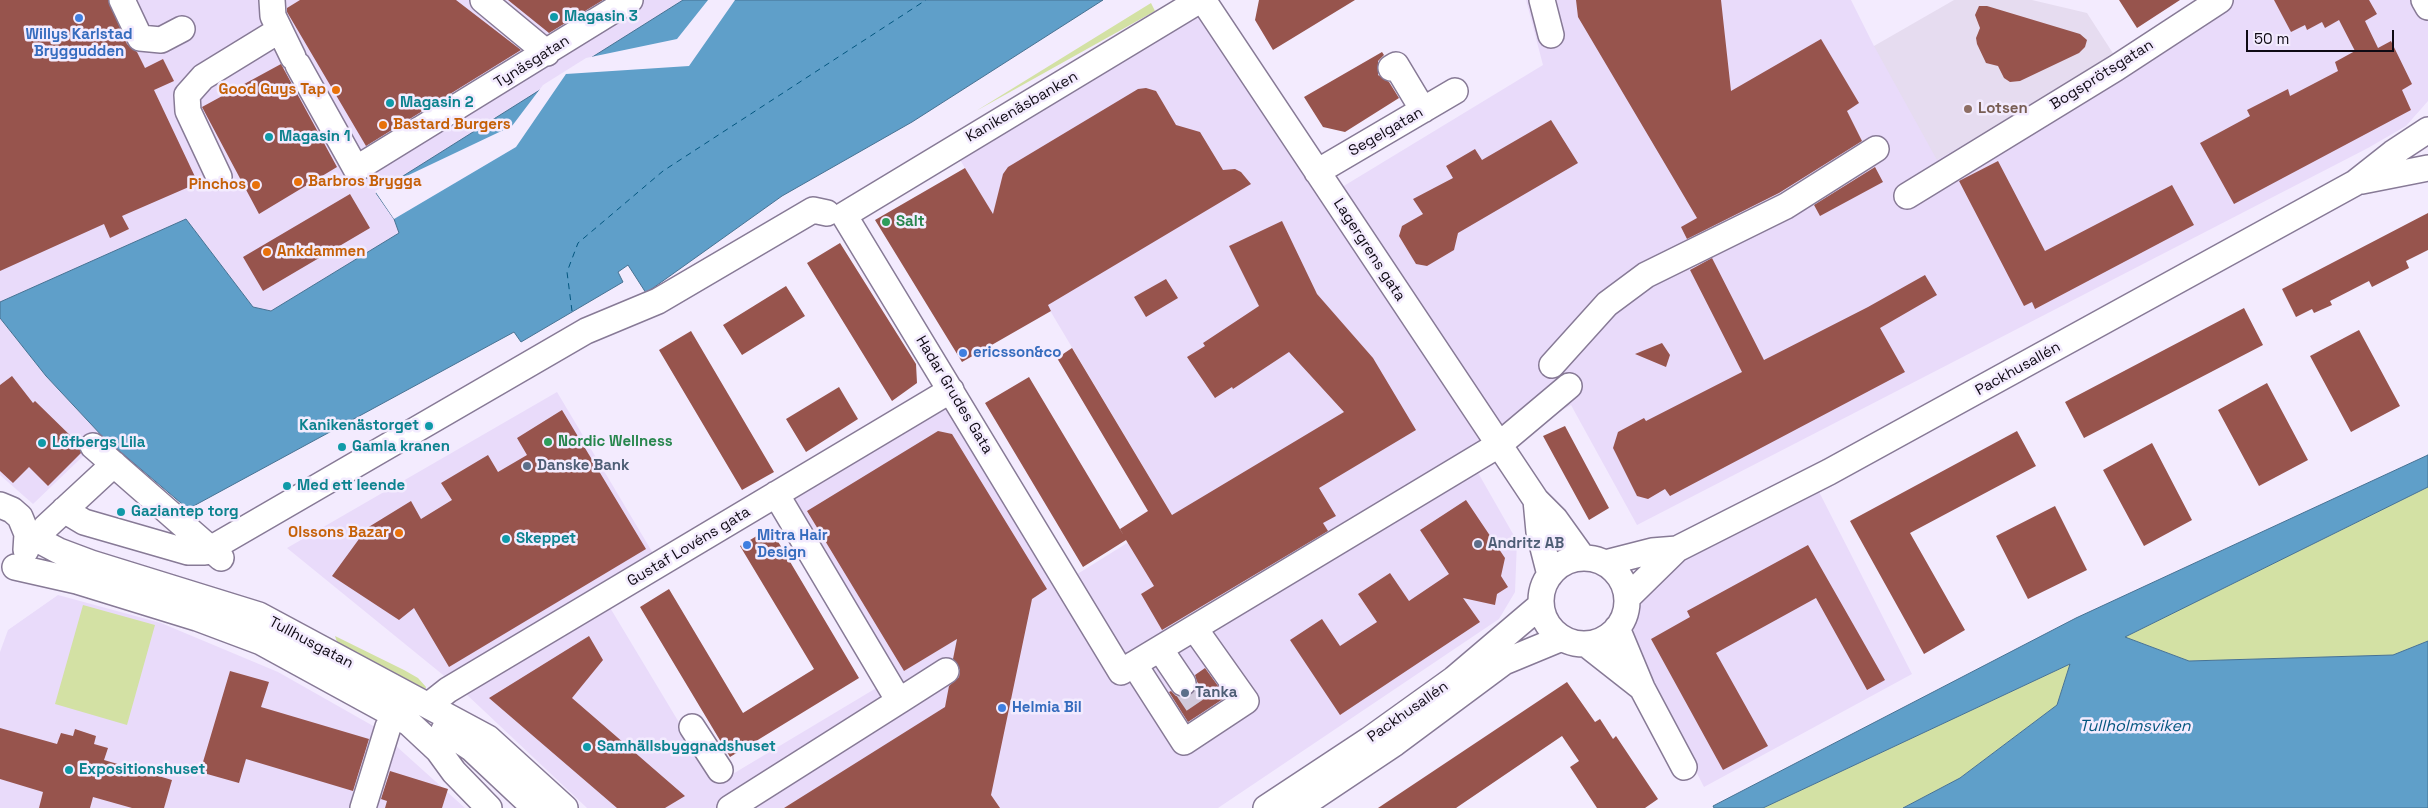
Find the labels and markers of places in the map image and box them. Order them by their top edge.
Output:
place label: Magasin 3 [564,8,638,26]
marker: Magasin 3 [548,11,560,23]
marker: Willys Karlstad Bryggudden [73,12,85,24]
place label: Willys Karlstad Bryggudden [26,26,132,61]
place label: Good Guys Tap [218,81,326,99]
marker: Good Guys Tap [330,84,342,96]
place label: Magasin 2 [400,94,474,112]
marker: Magasin 2 [384,97,396,109]
place label: Lotsen [1978,100,2028,118]
marker: Lotsen [1962,103,1974,115]
place label: Bastard Burgers [393,116,511,134]
marker: Bastard Burgers [377,119,389,131]
place label: Magasin 1 [279,128,351,146]
marker: Magasin 1 [263,131,275,143]
place label: Barbros Brygga [308,173,422,191]
place label: Pinchos [189,176,246,194]
marker: Barbros Brygga [292,176,304,188]
marker: Pinchos [250,179,262,191]
place label: Salt [896,213,925,231]
marker: Salt [880,216,892,228]
place label: Ankdammen [277,243,366,261]
marker: Ankdammen [261,246,273,258]
place label: ericsson&co [973,344,1061,362]
marker: ericsson&co [957,347,969,359]
place label: Kanikenästorget [299,417,419,435]
marker: Kanikenästorget [423,420,435,432]
place label: Nordic Wellness [558,433,673,451]
place label: Löfbergs Lila [52,434,146,452]
marker: Nordic Wellness [542,436,554,448]
marker: Löfbergs Lila [36,437,48,449]
place label: Gamla kranen [352,438,450,456]
marker: Gamla kranen [336,441,348,453]
place label: Danske Bank [537,457,630,475]
marker: Danske Bank [521,460,533,472]
place label: Med ett leende [297,477,405,495]
marker: Med ett leende [281,480,293,492]
place label: Gaziantep torg [131,503,239,521]
marker: Gaziantep torg [115,506,127,518]
place label: Olssons Bazar [288,524,389,542]
marker: Olssons Bazar [393,527,405,539]
place label: Mitra Hair Design [757,527,828,562]
place label: Skeppet [516,530,576,548]
marker: Skeppet [500,533,512,545]
place label: Andritz AB [1488,535,1564,553]
marker: Andritz AB [1472,538,1484,550]
marker: Mitra Hair Design [741,539,753,551]
place label: Tanka [1195,684,1237,702]
marker: Tanka [1179,687,1191,699]
place label: Helmia Bil [1012,699,1082,717]
marker: Helmia Bil [996,702,1008,714]
place label: Samhällsbyggnadshuset [597,738,776,756]
marker: Samhällsbyggnadshuset [581,741,593,753]
place label: Expositionshuset [79,761,205,779]
marker: Expositionshuset [63,764,75,776]

